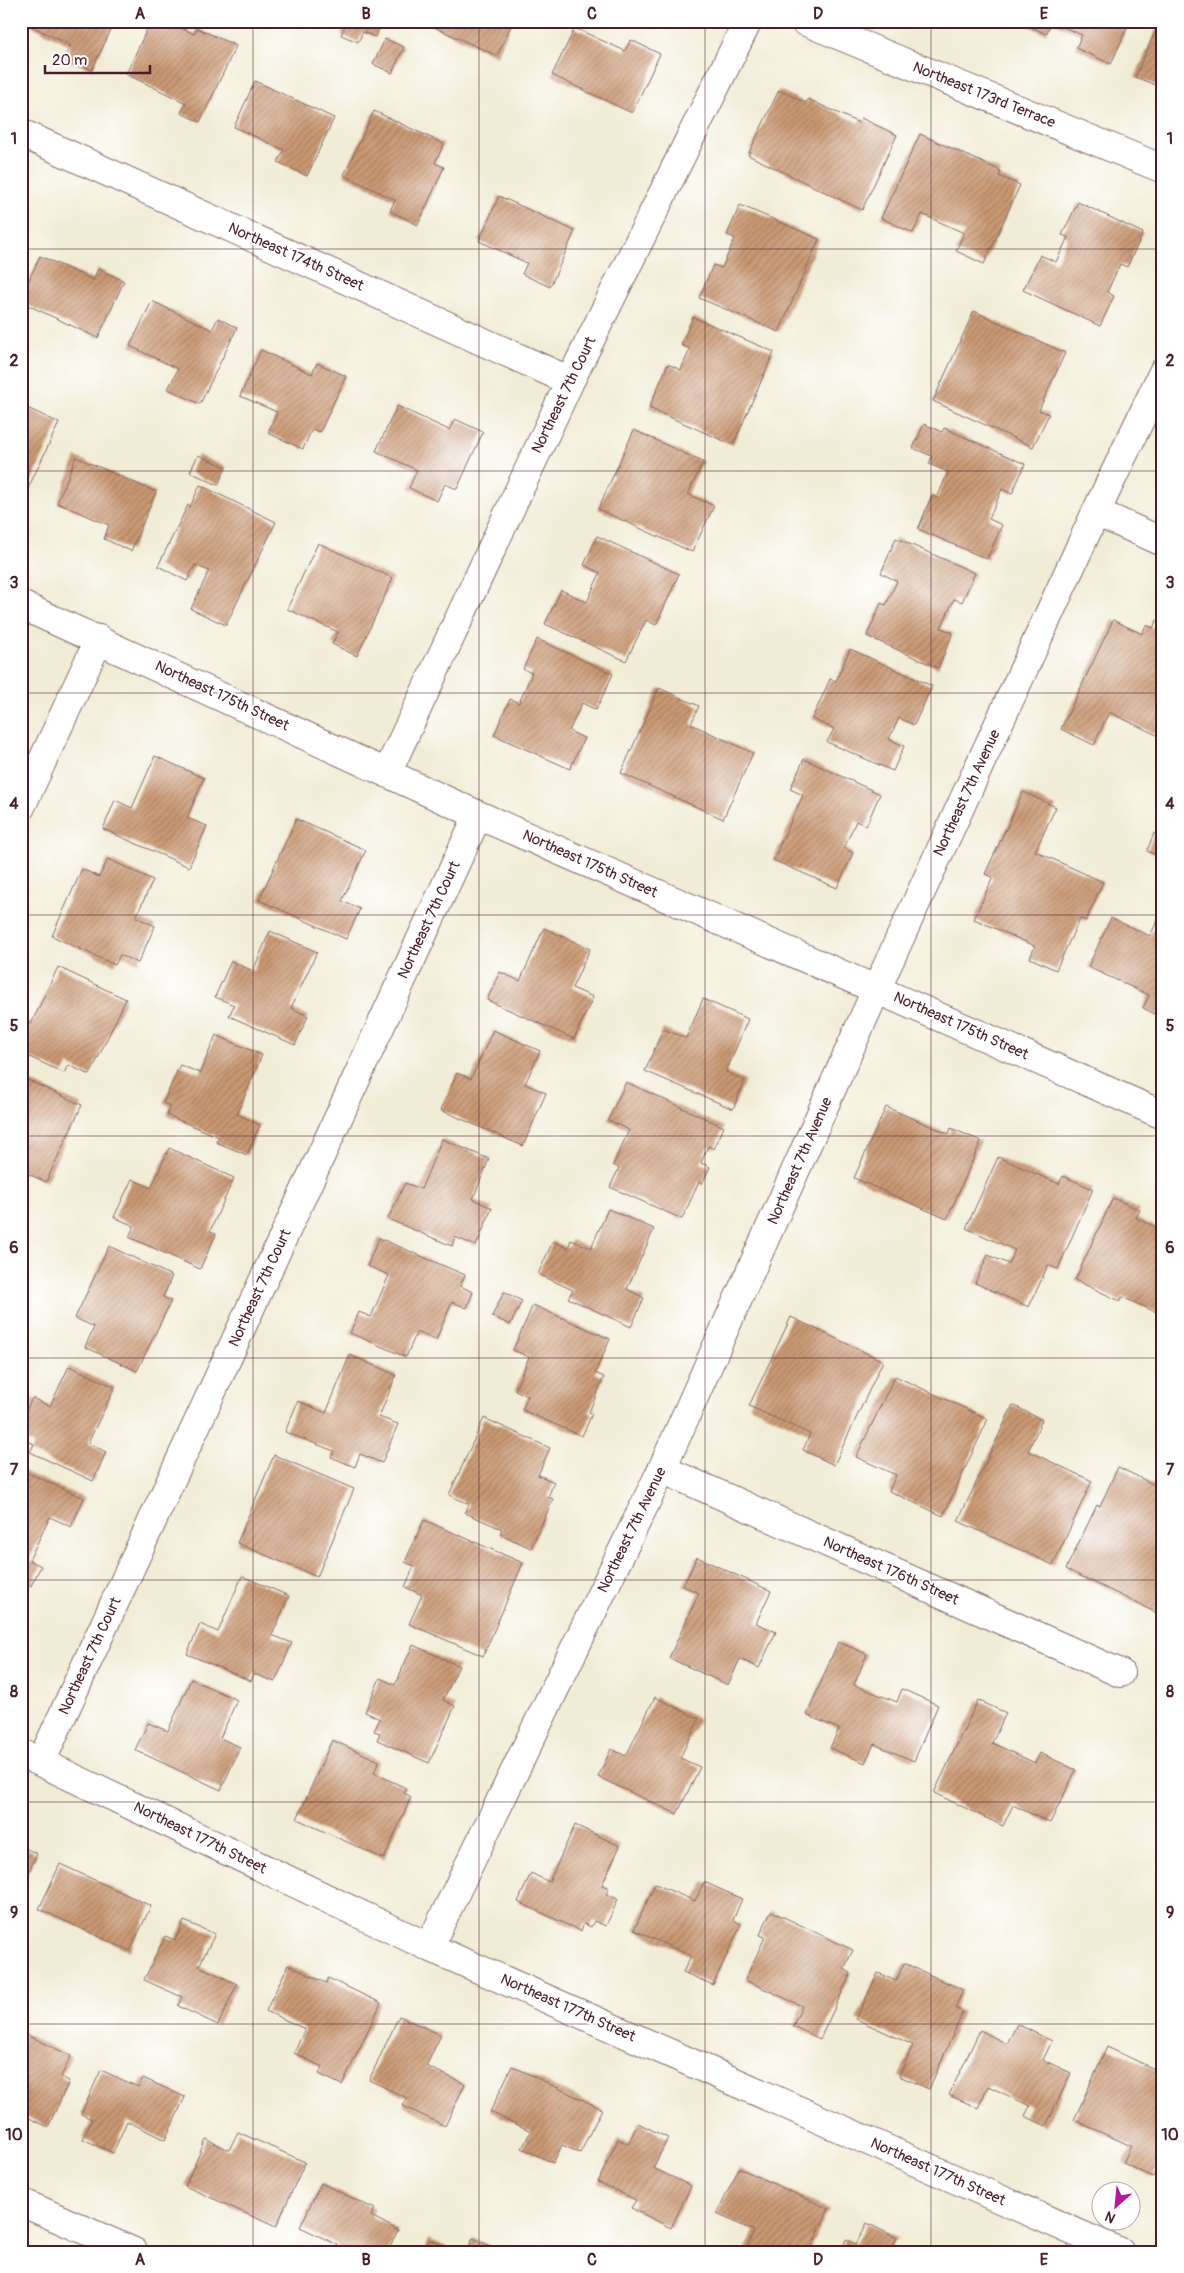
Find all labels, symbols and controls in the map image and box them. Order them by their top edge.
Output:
text: A [135,4,146,24]
text: B [361,4,371,24]
text: C [587,4,597,24]
text: D [813,4,823,24]
text: E [1040,4,1049,24]
scale bar [45,42,150,74]
text: 20 m [52,51,87,70]
street label: Northeast 173rd Terrace [910,58,1059,133]
text: 1 [11,129,17,149]
text: 1 [1167,129,1173,149]
street label: Northeast 174th Street [225,219,368,296]
street label: Northeast 7th Court [528,333,601,456]
text: 2 [10,351,19,371]
text: 2 [1166,351,1175,371]
text: 3 [10,573,19,593]
text: 3 [1166,573,1175,593]
street label: Northeast 175th Street [152,657,293,736]
street label: Northeast 7th Avenue [929,726,1005,859]
text: 4 [9,794,19,814]
text: 4 [1165,794,1175,814]
street label: Northeast 175th Street [519,826,661,903]
street label: Northeast 7th Court [393,857,465,982]
street label: Northeast 175th Street [890,988,1032,1065]
text: 5 [10,1016,19,1036]
text: 5 [1166,1016,1175,1036]
street label: Northeast 7th Avenue [763,1094,837,1228]
street label: Northeast 7th Court [224,1225,296,1350]
text: 6 [9,1238,19,1258]
text: 6 [1165,1238,1175,1258]
text: 7 [10,1460,19,1480]
text: 7 [1166,1460,1175,1480]
street label: Northeast 7th Avenue [593,1464,671,1596]
street label: Northeast 176th Street [820,1533,963,1610]
street label: Northeast 7th Court [54,1593,126,1718]
text: 8 [10,1682,18,1702]
text: 8 [1166,1682,1174,1702]
street label: Northeast 177th Street [130,1798,271,1879]
text: 9 [10,1903,18,1923]
text: 9 [1166,1903,1174,1923]
street label: Northeast 177th Street [498,1970,639,2047]
text: 10 [5,2125,23,2145]
text: 10 [1161,2125,1179,2145]
street label: Northeast 177th Street [868,2134,1009,2211]
north arrow [1092,2180,1142,2230]
text: N [1102,2207,1118,2227]
text: A [135,2250,146,2270]
text: B [361,2250,371,2270]
text: C [587,2250,597,2270]
text: D [813,2250,823,2270]
text: E [1040,2250,1049,2270]

